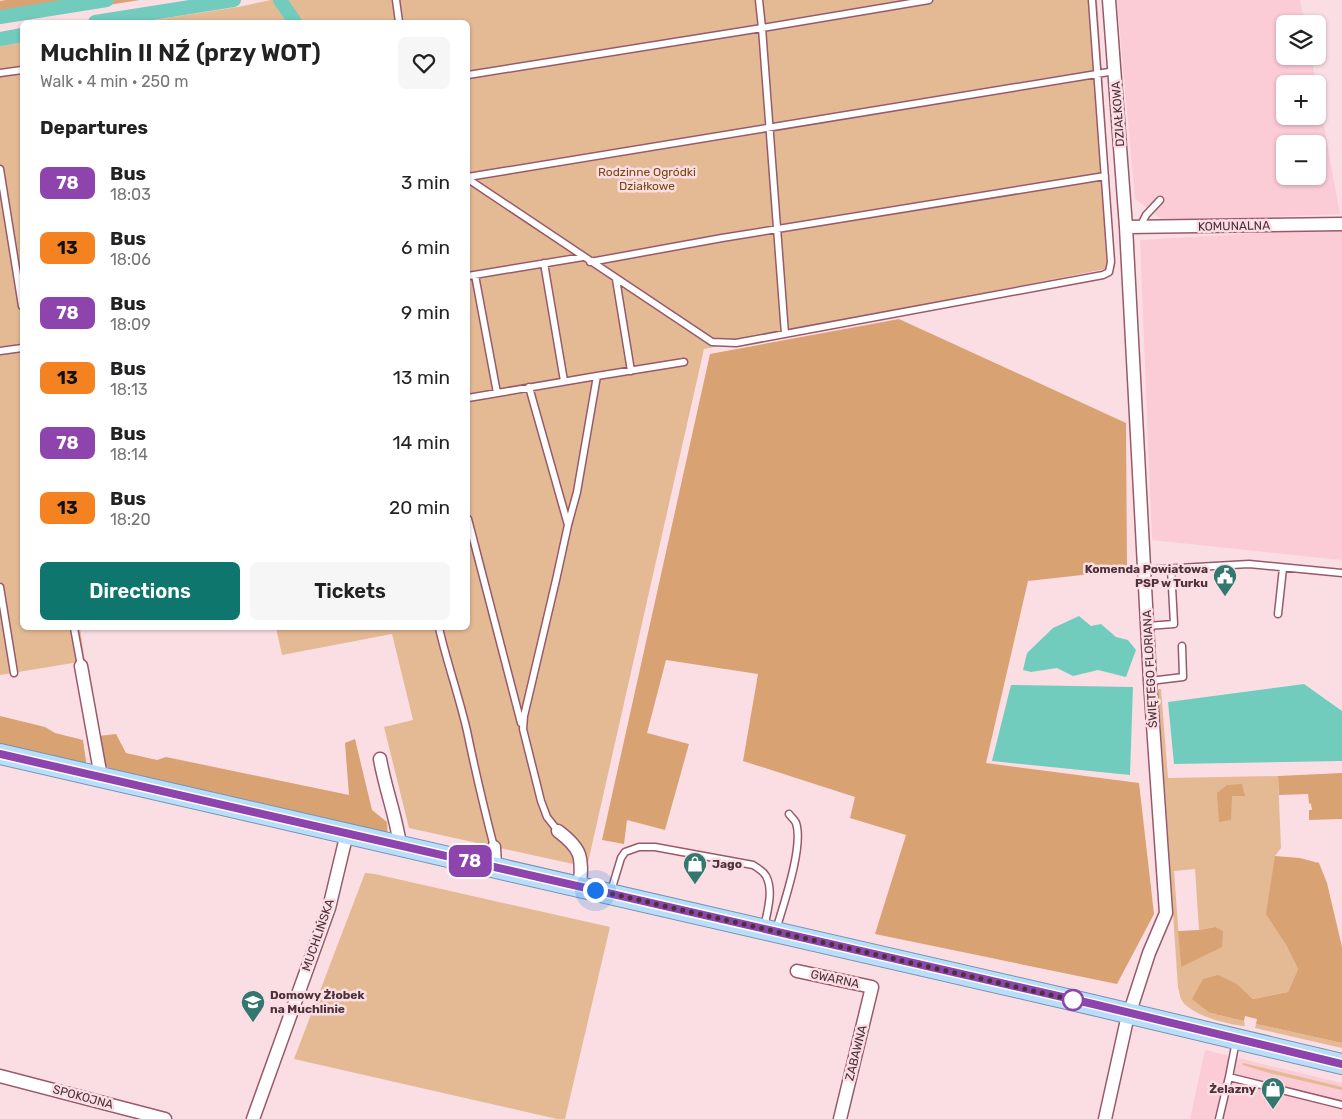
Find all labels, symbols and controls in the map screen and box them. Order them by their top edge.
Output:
map controls [1276,15,1326,185]
button: layers [1276,15,1326,65]
button: heart [398,37,450,89]
text: Muchlin II NŹ (przy WOT) [40,39,321,67]
text: Walk · 4 min · 250 m [40,72,188,91]
button: + [1276,75,1326,125]
street label: DZIAŁKOWA [1109,81,1127,147]
text: Departures [40,116,148,139]
button: − [1276,135,1326,185]
text: Bus [110,162,146,185]
park label: Rodzinne Ogródki Działkowe [598,165,696,193]
text: 3 min [401,171,450,194]
text: 78 [56,172,79,194]
text: 18:03 [110,185,151,204]
street label: KOMUNALNA [1198,218,1270,234]
text: Bus [110,227,146,250]
text: 6 min [401,236,450,259]
text: 13 [57,237,78,259]
text: 18:06 [110,250,151,269]
text: Bus [110,292,146,315]
text: 9 min [401,301,450,324]
text: 78 [56,302,79,324]
text: 18:09 [110,315,151,334]
text: Bus [110,357,146,380]
text: 13 min [393,366,450,389]
text: 13 [57,367,78,389]
text: 18:13 [110,380,148,399]
text: Bus [110,422,146,445]
text: 14 min [392,431,450,454]
text: 78 [56,432,79,454]
text: 18:14 [110,445,148,464]
text: Bus [110,487,146,510]
text: 20 min [389,496,450,519]
text: 13 [57,497,78,519]
text: 18:20 [110,510,151,529]
button: Directions [40,562,240,620]
button: Tickets [250,562,450,620]
place label: Komenda Powiatowa PSP w Turku [1085,562,1208,590]
public building icon: Komenda Powiatowa PSP w Turku [1212,563,1238,597]
street label: ŚWIĘTEGO FLORIANA [1140,610,1160,728]
line badge: 78 [448,845,492,877]
text: 78 [459,850,481,872]
shop icon: Jago [682,851,708,885]
place label: Jago [712,857,742,871]
your location [583,878,608,903]
street label: MUCHLIŃSKA [299,897,337,973]
street label: GWARNA [809,967,861,991]
place label: Domowy Żłobek na Muchlinie [270,988,365,1016]
school or university icon: Domowy Żłobek na Muchlinie [240,989,266,1023]
unlabelled marker [1062,989,1084,1011]
street label: ZABAWNA [842,1024,870,1082]
shop icon: Żelazny [1260,1076,1286,1110]
street label: SPOKOJNA [51,1082,115,1112]
place label: Żelazny [1209,1082,1256,1096]

